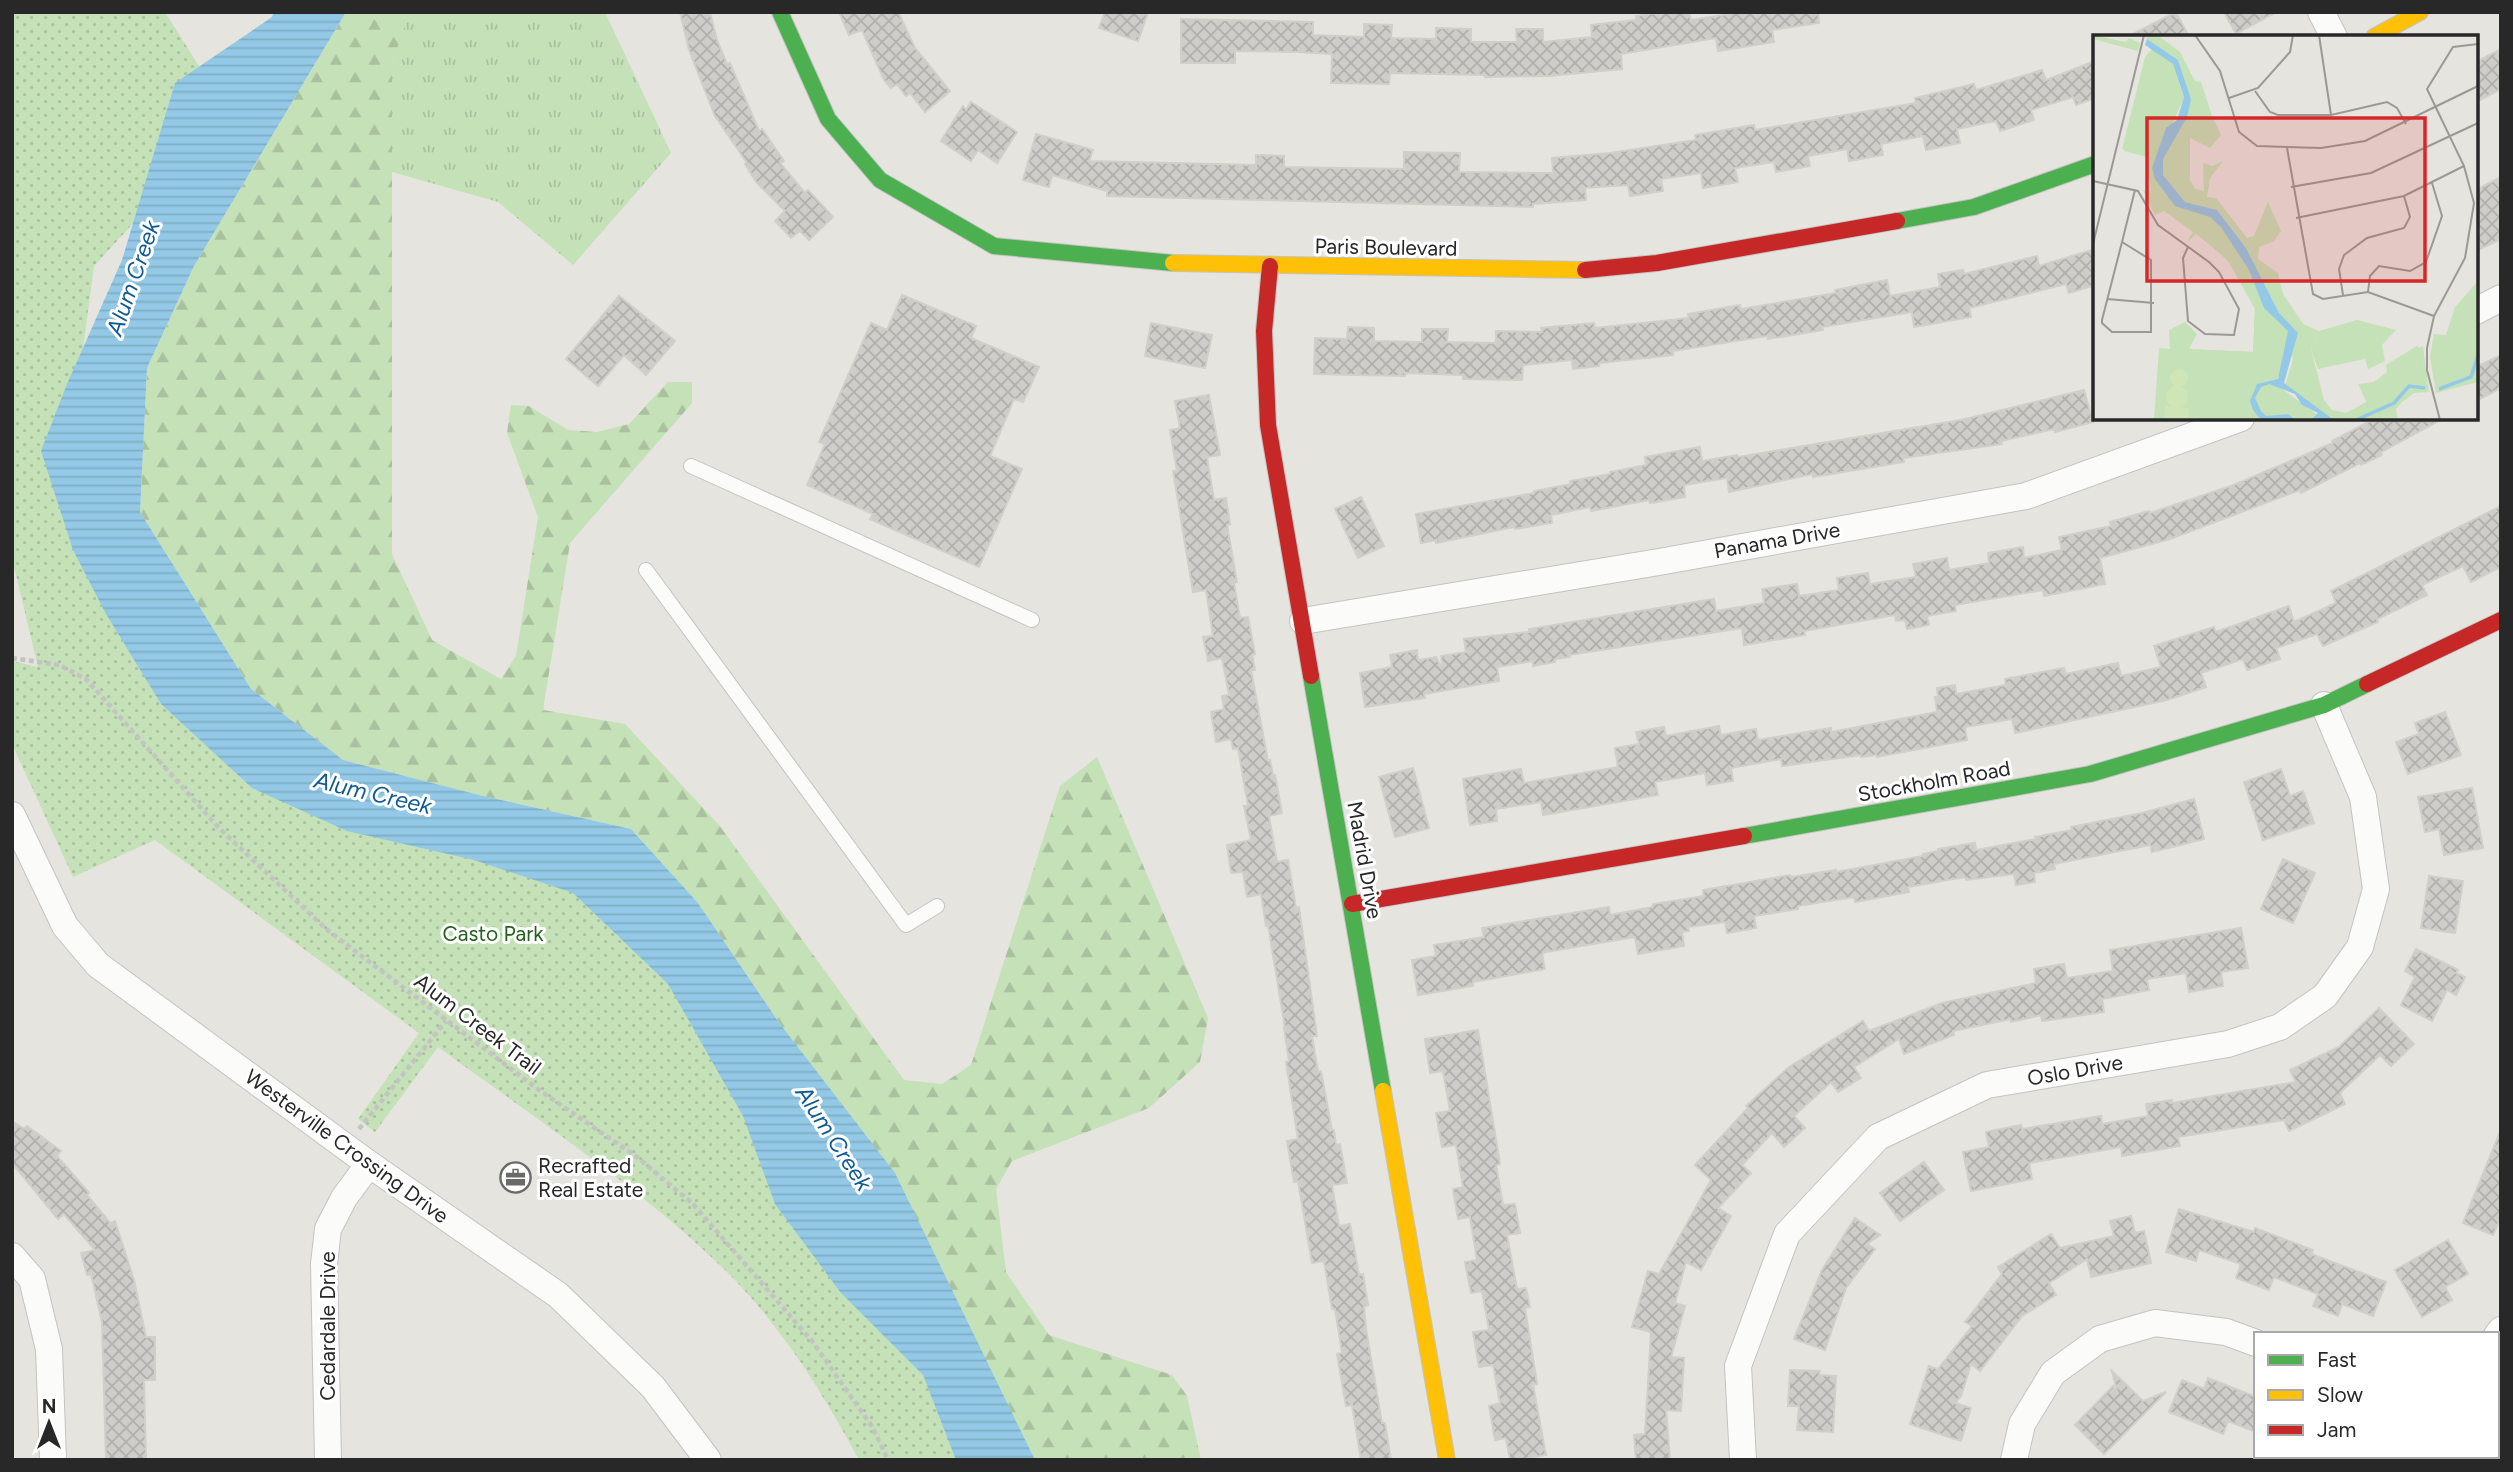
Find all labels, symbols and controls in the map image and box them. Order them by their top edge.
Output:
inset map [2093,35,2478,420]
water label: Alum Creek [100,216,166,340]
street label: Paris Boulevard [1314,233,1458,261]
street label: Panama Drive [1712,517,1842,563]
street label: Stockholm Road [1856,755,2012,807]
water label: Alum Creek [311,766,435,820]
street label: Madrid Drive [1342,799,1388,921]
park label: Casto Park [443,921,544,946]
street label: Alum Creek Trail [410,968,546,1080]
street label: Oslo Drive [2025,1049,2125,1091]
street label: Westerville Crossing Drive [240,1064,454,1228]
water label: Alum Creek [789,1079,879,1196]
place label: Recrafted Real Estate [538,1153,643,1202]
office icon: Recrafted Real Estate [498,1160,532,1194]
street label: Cedardale Drive [315,1251,340,1401]
legend [2254,1332,2499,1458]
text: Fast [2317,1347,2357,1372]
text: Slow [2317,1382,2363,1407]
north arrow [14,1388,84,1458]
text: N [42,1395,56,1418]
text: Jam [2317,1417,2356,1442]

